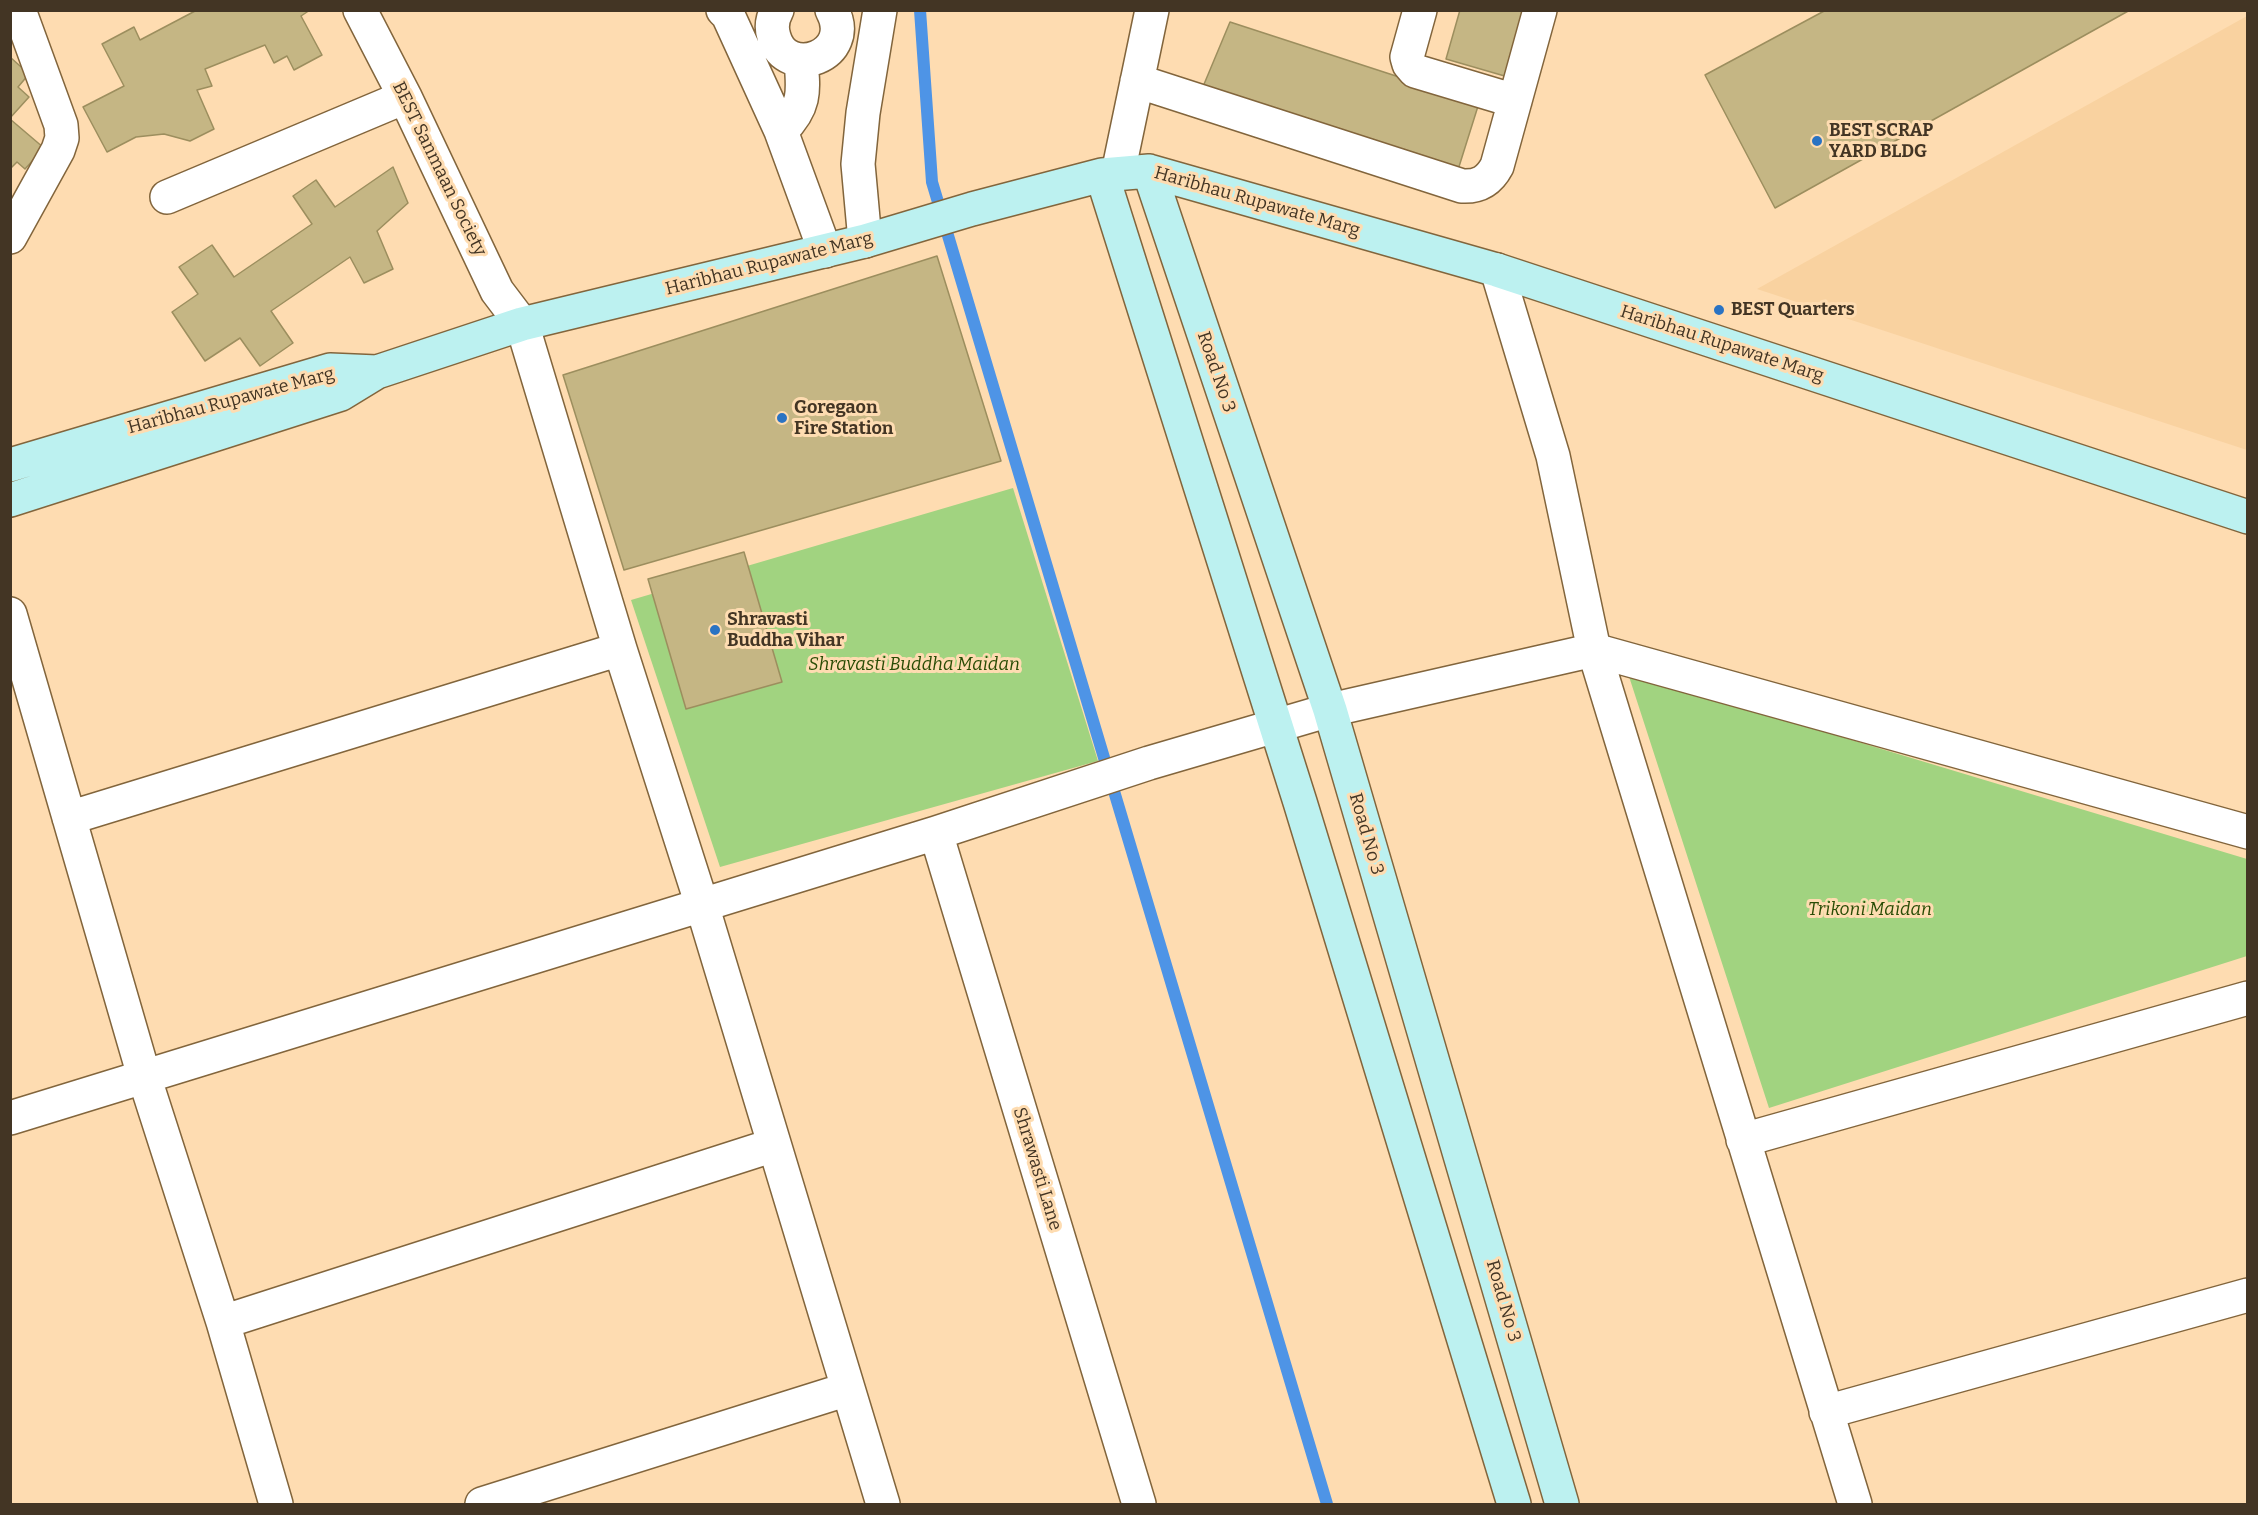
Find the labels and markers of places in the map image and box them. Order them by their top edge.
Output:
place label: BEST SCRAP YARD BLDG [1829,120,1933,162]
marker: BEST SCRAP YARD BLDG [1810,134,1824,148]
place label: BEST Quarters [1731,299,1855,321]
marker: BEST Quarters [1712,303,1726,317]
place label: Goregaon Fire Station [794,397,893,440]
marker: Goregaon Fire Station [775,411,789,425]
place label: Shravasti Buddha Vihar [727,609,844,652]
marker: Shravasti Buddha Vihar [708,623,722,637]

